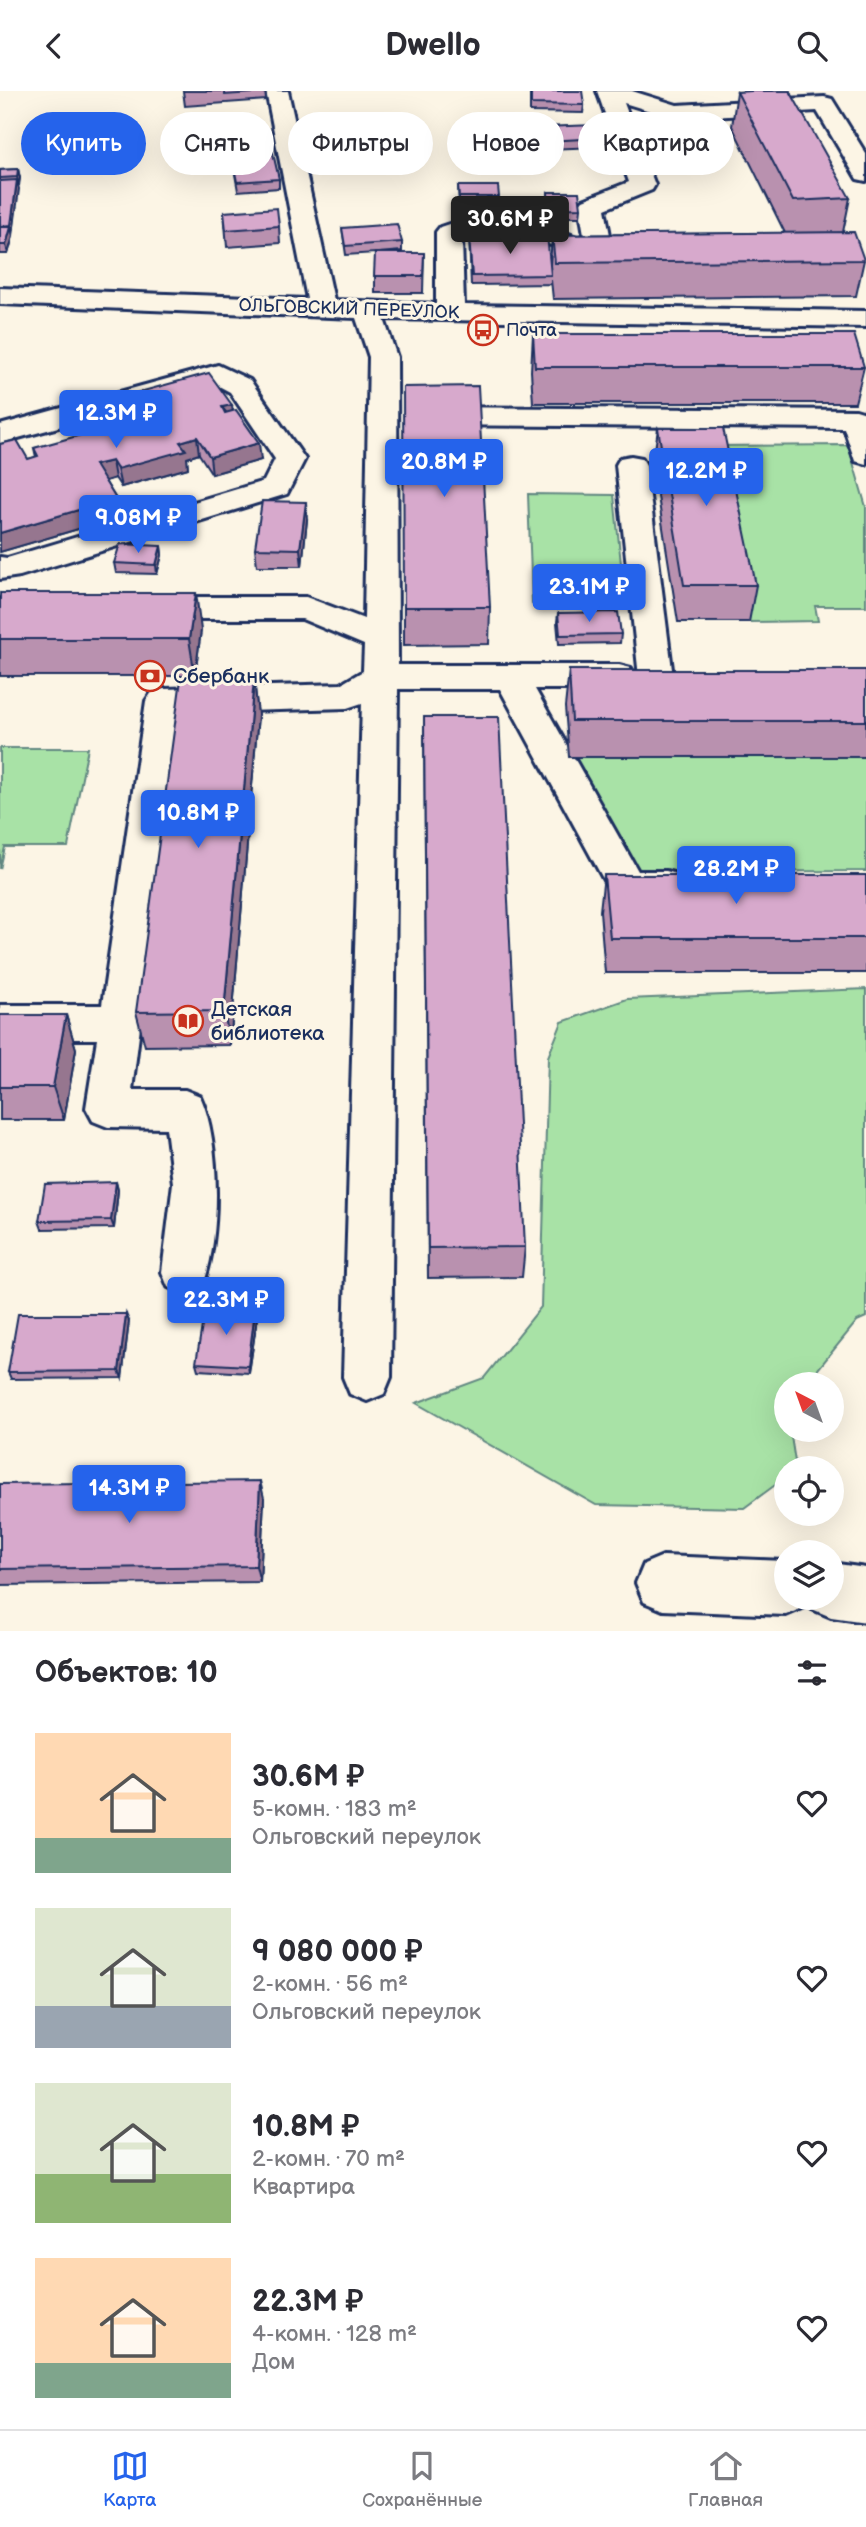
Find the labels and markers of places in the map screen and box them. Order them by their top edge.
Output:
pin: 30.6M ₽ [445,197,575,256]
bus stop icon: Почта [466,313,500,347]
place label: Почта [506,320,557,341]
pin: 12.3M ₽ [51,391,181,450]
pin: 20.8M ₽ [379,439,509,499]
pin: 12.2M ₽ [641,449,771,508]
pin: 9.08M ₽ [73,496,203,555]
pin: 23.1M ₽ [524,565,654,624]
bank icon: Сбербанк [133,659,167,693]
place label: Сбербанк [173,664,269,689]
pin: 10.8M ₽ [133,791,263,850]
pin: 28.2M ₽ [671,847,801,906]
place label: Детская библиотека [211,997,325,1046]
library icon: Детская библиотека [171,1004,205,1038]
pin: 22.3M ₽ [161,1277,291,1337]
pin: 14.3M ₽ [64,1465,194,1525]

